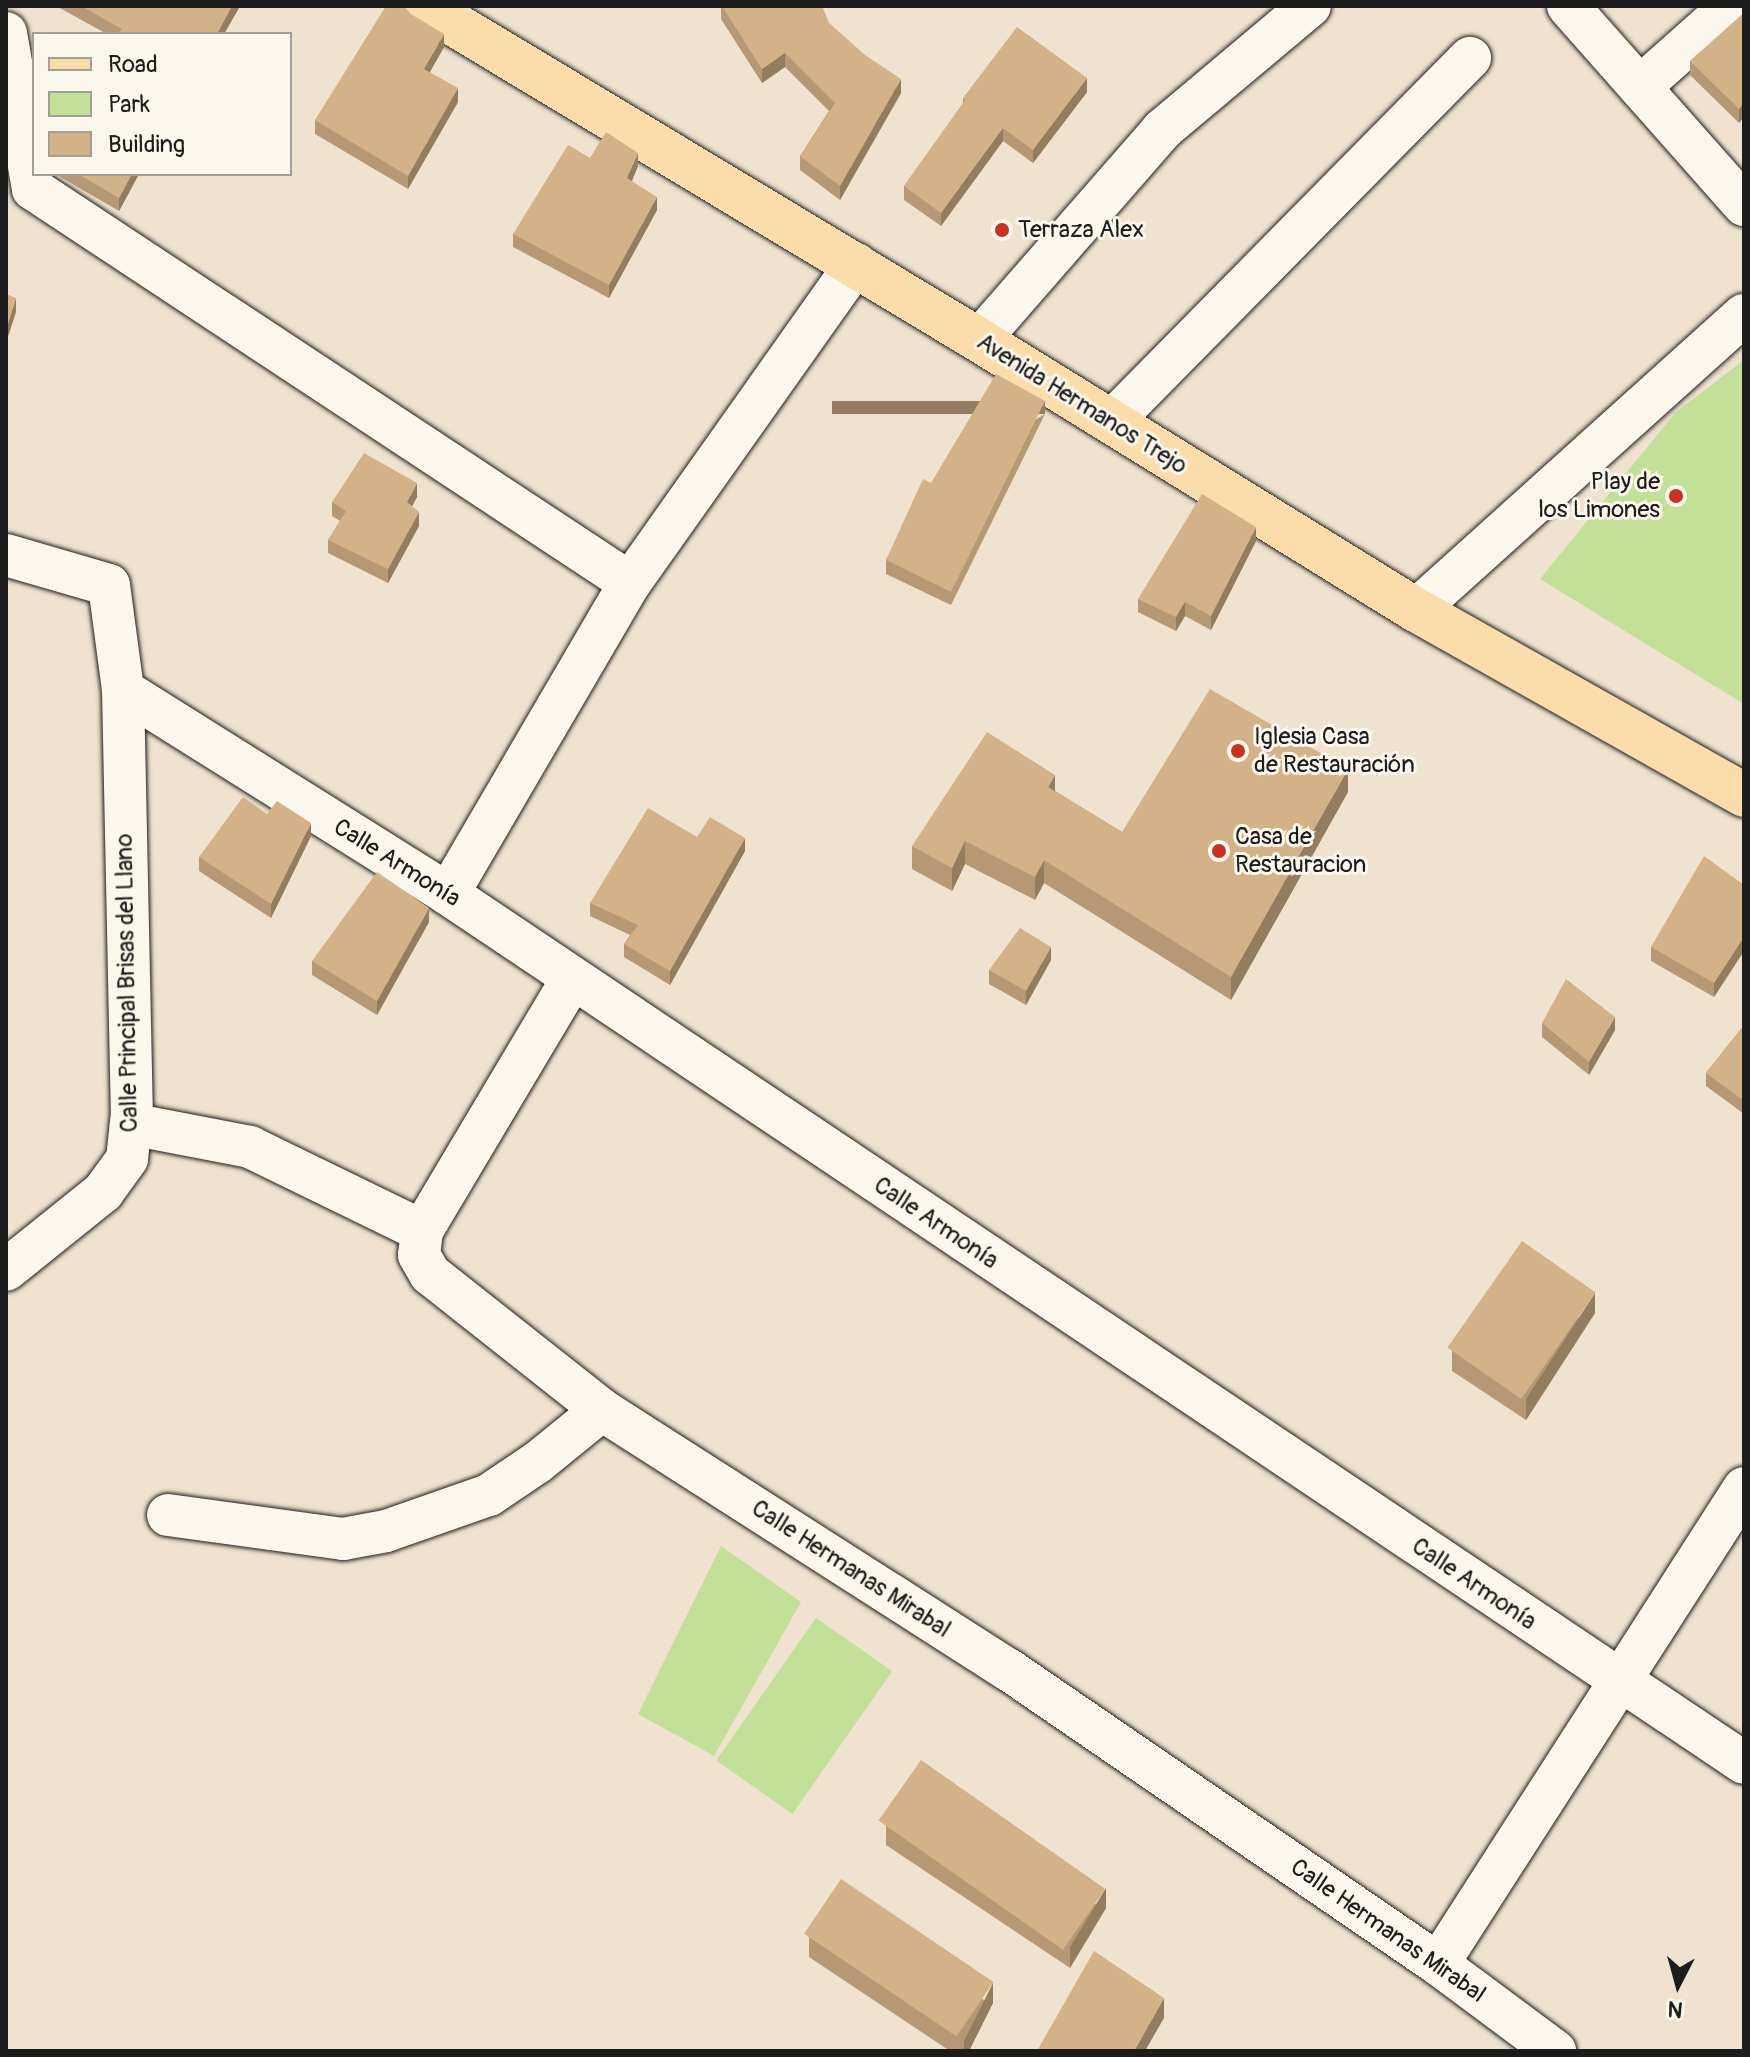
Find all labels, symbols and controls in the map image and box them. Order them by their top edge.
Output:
legend [32,32,292,176]
text: Road [108,50,158,79]
text: Park [108,90,150,119]
text: Building [108,130,185,159]
place label: Terraza Alex [1018,216,1144,244]
marker: Terraza Alex [993,221,1011,239]
street label: Avenida Hermanos Trejo [972,328,1192,480]
place label: Play de los Limones [1538,468,1660,524]
marker: Play de los Limones [1667,487,1685,505]
place label: Iglesia Casa de Restauración [1254,723,1415,779]
marker: Iglesia Casa de Restauración [1229,742,1247,760]
street label: Calle Armonía [328,813,466,913]
place label: Casa de Restauracion [1235,823,1366,879]
street label: Calle Principal Brisas del Llano [110,833,144,1133]
marker: Casa de Restauracion [1210,842,1228,860]
street label: Calle Armonía [868,1171,1004,1275]
street label: Calle Hermanas Mirabal [746,1494,956,1644]
street label: Calle Armonía [1406,1532,1542,1636]
street label: Calle Hermanas Mirabal [1285,1853,1491,2009]
north arrow [1638,1945,1718,2025]
text: N [1667,1994,1684,2024]

